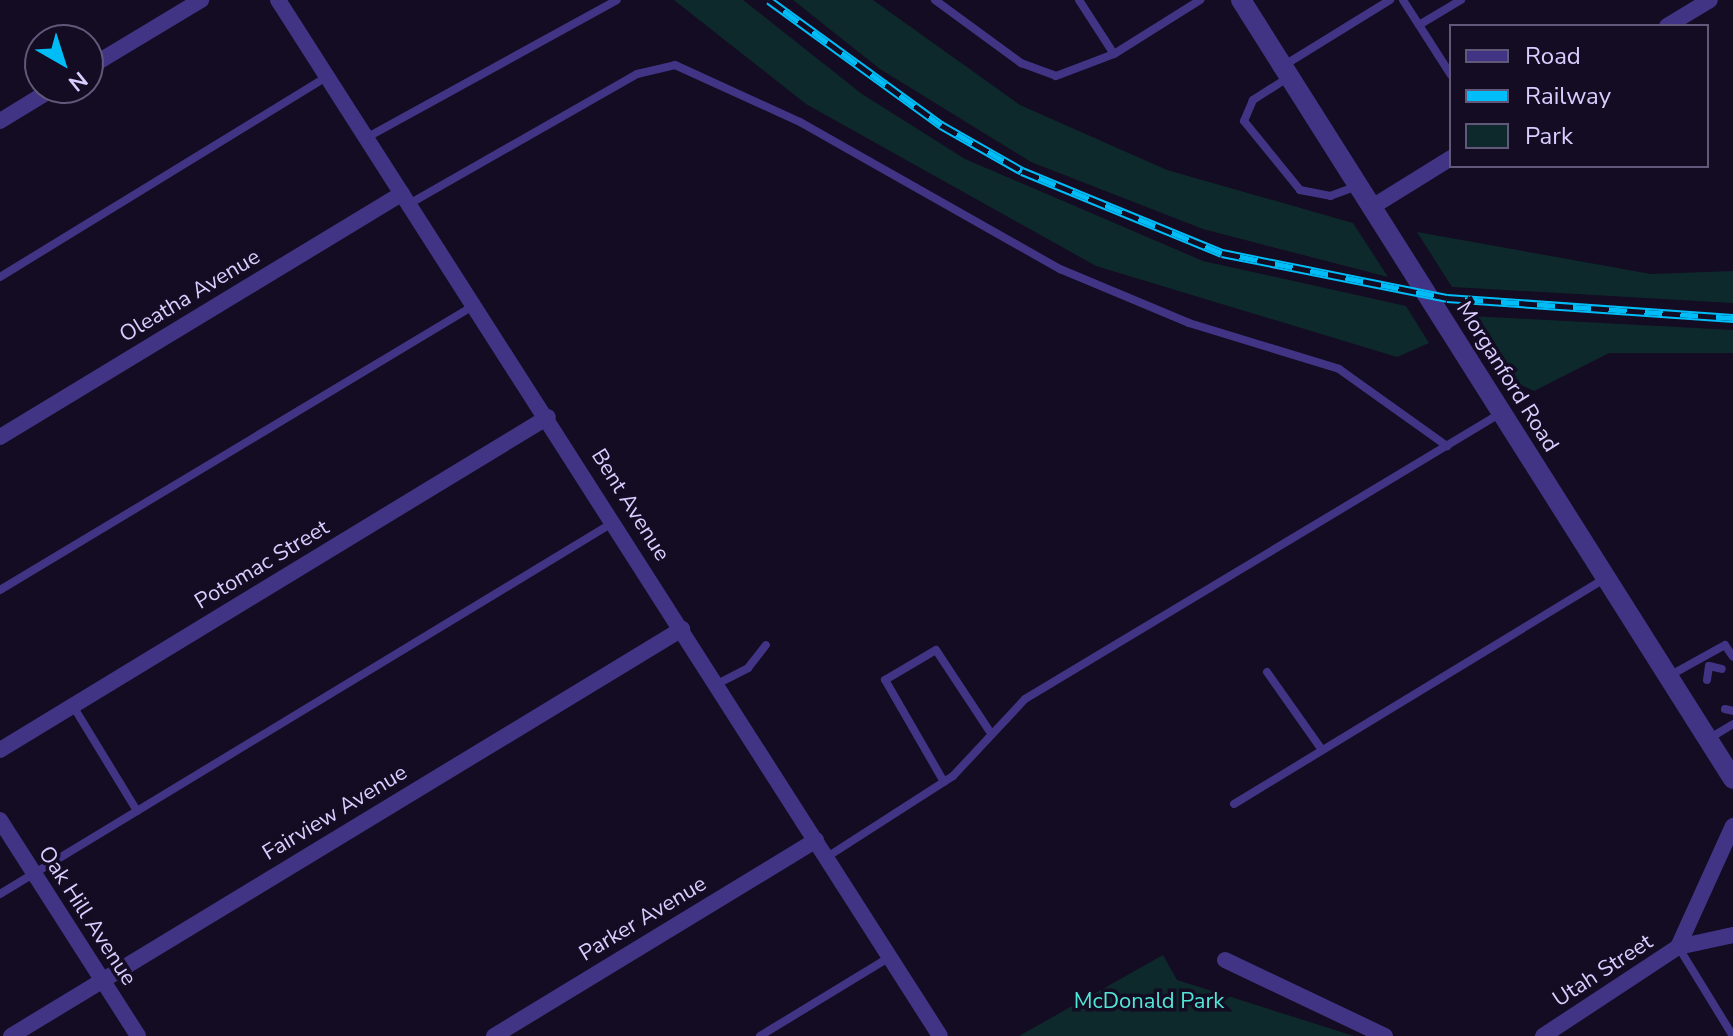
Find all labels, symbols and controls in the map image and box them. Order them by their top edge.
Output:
north arrow [24,24,104,104]
legend [1449,24,1709,168]
text: Road [1525,40,1581,72]
text: N [62,64,94,98]
text: Railway [1525,80,1611,112]
text: Park [1525,120,1573,152]
street label: Oleatha Avenue [115,244,265,348]
street label: Morganford Road [1450,297,1564,457]
street label: Bent Avenue [585,444,675,566]
street label: Potomac Street [190,515,334,615]
street label: Fairview Avenue [258,759,412,867]
street label: Oak Hill Avenue [32,841,142,991]
street label: Parker Avenue [575,871,711,967]
street label: Utah Street [1548,929,1658,1013]
park label: McDonald Park [1074,989,1224,1015]

